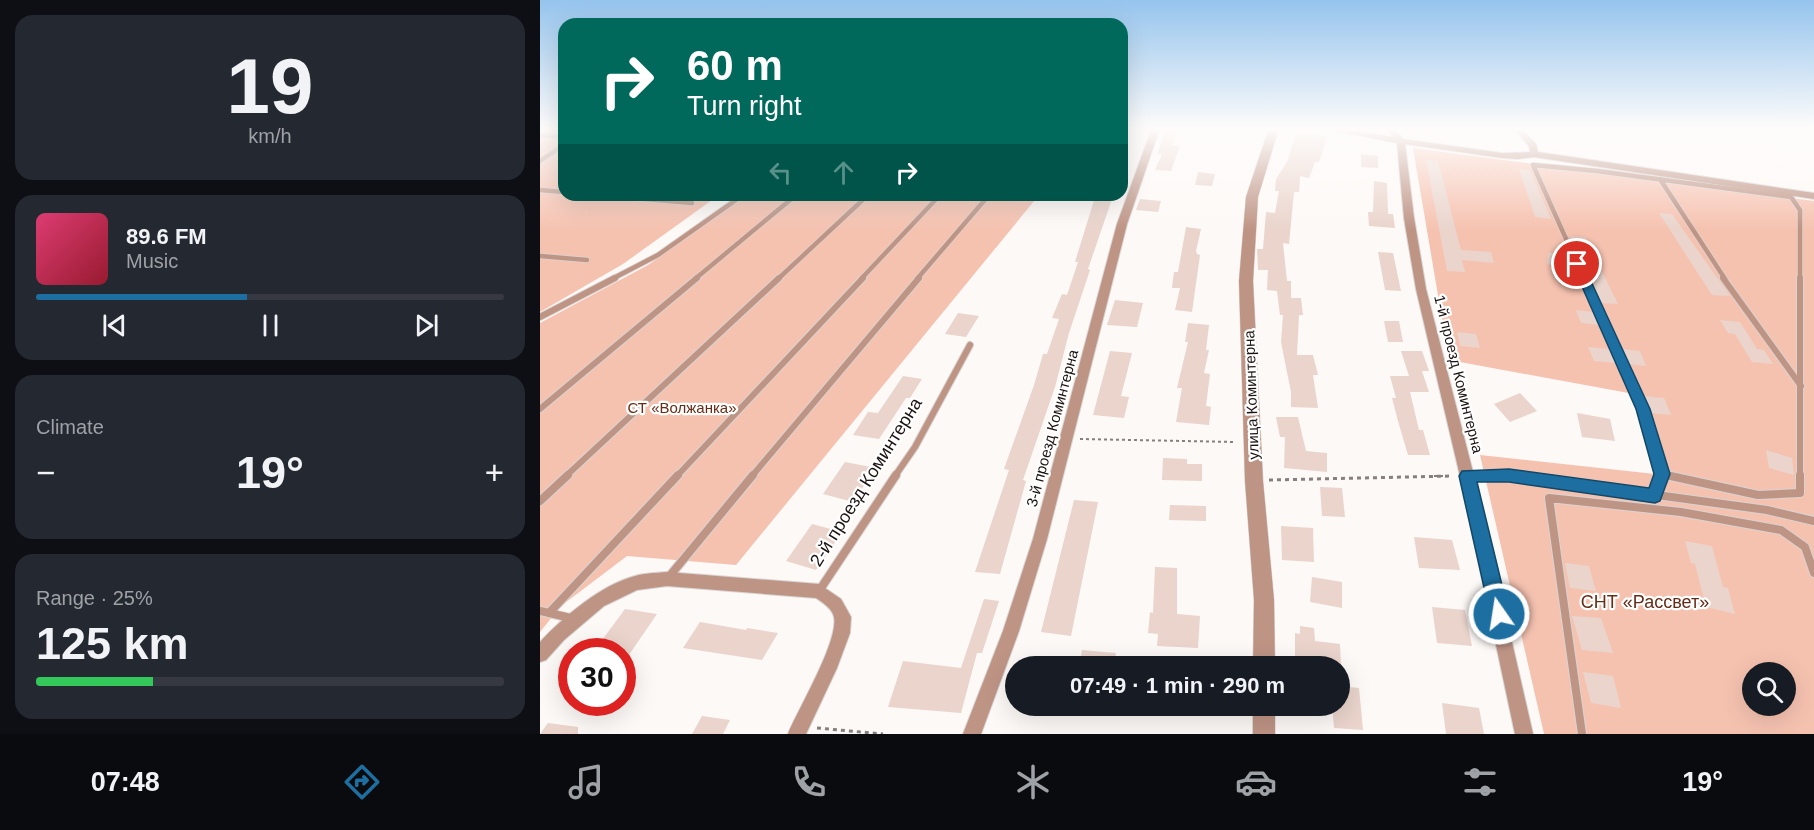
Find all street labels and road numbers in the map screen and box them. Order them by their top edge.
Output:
street label: 1-й проезд Коминтерна [1431,293,1487,455]
street label: улица Коминтерна [1240,329,1262,460]
street label: 3-й проезд Коминтерна [1023,347,1081,509]
street label: 2-й проезд Коминтерна [806,393,927,570]

